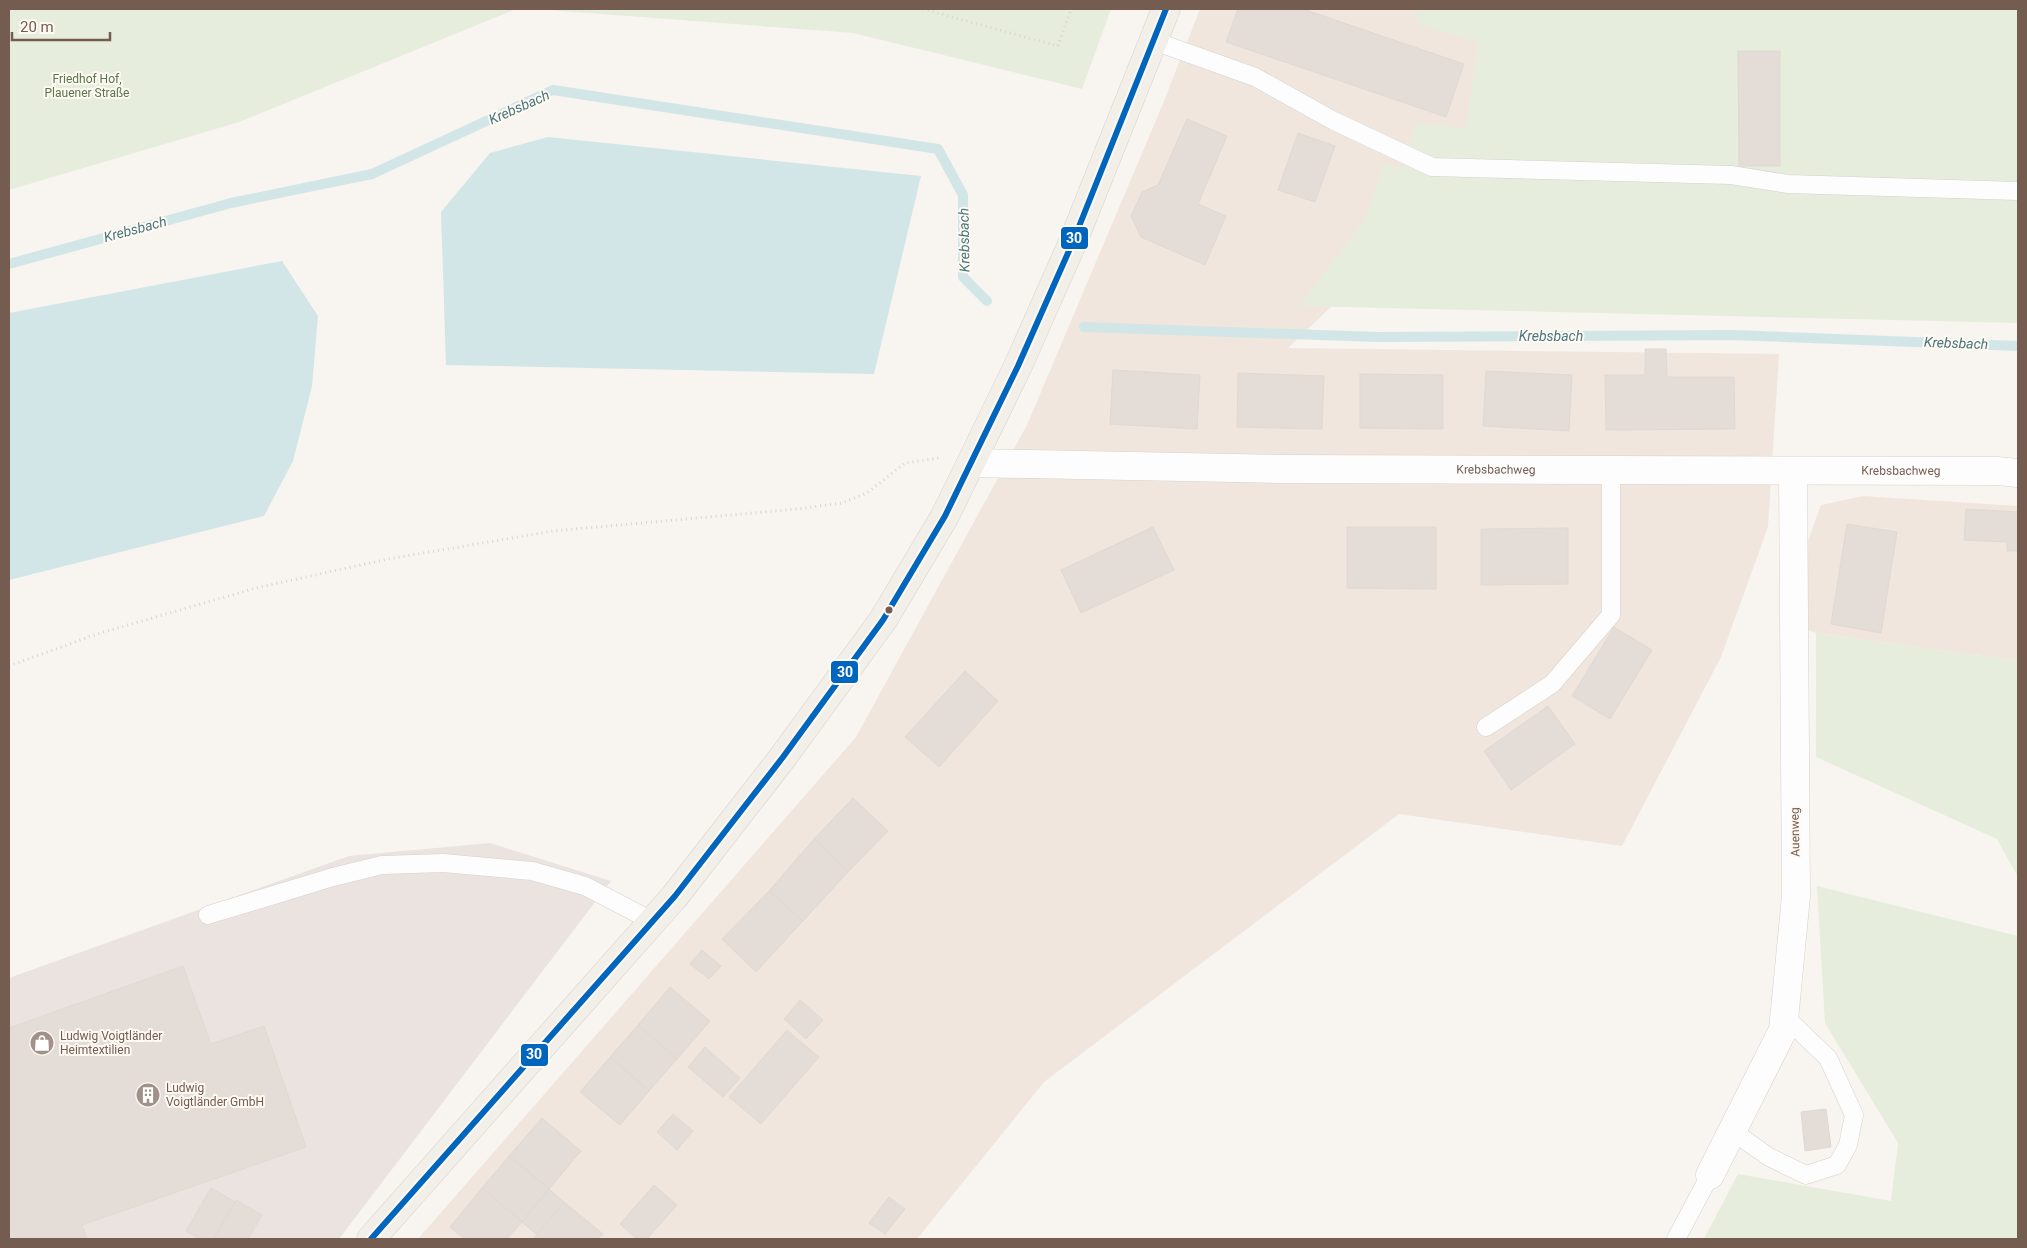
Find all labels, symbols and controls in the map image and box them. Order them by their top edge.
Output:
scale bar [12,10,110,42]
text: 20 m [20,18,54,36]
park label: Friedhof Hof, Plauener Straße [45,72,129,100]
water label: Krebsbach [486,87,552,127]
water label: Krebsbach [955,208,973,272]
water label: Krebsbach [102,213,168,245]
line badge: 30 [1060,226,1089,250]
text: 30 [1066,230,1082,246]
water label: Krebsbach [1519,328,1583,344]
water label: Krebsbach [1924,334,1988,352]
street label: Krebsbachweg [1456,462,1536,477]
street label: Krebsbachweg [1861,464,1941,478]
unlabelled marker [884,605,894,615]
line badge: 30 [830,660,859,684]
text: 30 [837,664,853,680]
street label: Auenweg [1788,807,1802,857]
place label: Ludwig Voigtländer Heimtextilien [60,1029,162,1057]
shop icon: Ludwig Voigtländer Heimtextilien [29,1030,55,1056]
line badge: 30 [520,1043,549,1067]
text: 30 [526,1046,542,1062]
place label: Ludwig Voigtländer GmbH [166,1081,264,1109]
building icon: Ludwig Voigtländer GmbH [135,1082,161,1108]

